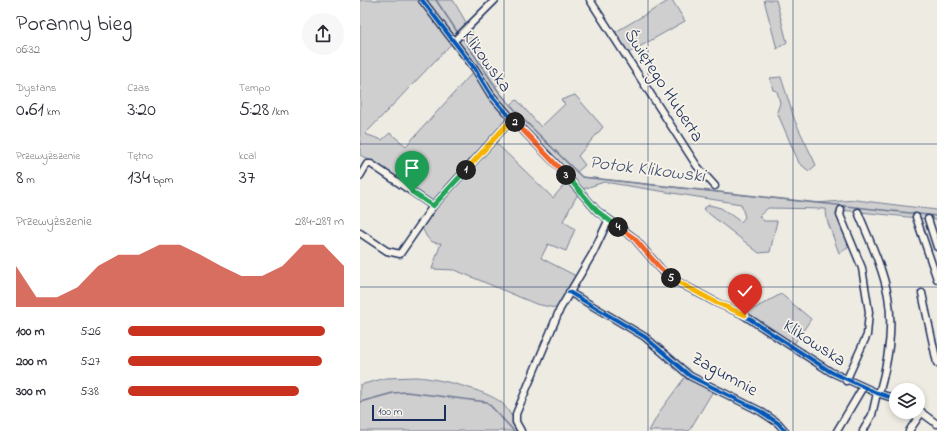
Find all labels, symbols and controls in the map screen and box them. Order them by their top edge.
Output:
text: Poranny bieg [16,9,132,41]
button: share [302,13,344,55]
street label: Świętego Huberta [616,24,709,148]
street label: Klikowska [455,26,517,98]
text: 06:32 [16,40,40,59]
text: Dystans [16,80,56,96]
text: Czas [127,80,150,96]
text: Tempo [239,80,270,96]
text: 0.61 [16,96,44,125]
text: 3:20 [127,96,156,125]
text: 5:28 [239,96,269,125]
text: km [44,104,60,120]
text: /km [269,104,289,120]
pin: 2 [505,112,525,132]
text: 2 [512,114,518,130]
text: Przewyższenie [16,148,80,164]
text: Tętno [127,148,153,164]
text: kcal [239,148,256,164]
water label: Potok Klikowski [588,150,708,191]
pin [395,151,429,192]
icon: arrive [401,157,423,179]
pin: 1 [456,160,476,180]
text: 1 [464,162,468,178]
text: 8 [16,164,24,193]
text: 134 [127,164,150,193]
text: 37 [239,164,255,193]
pin: 3 [556,165,576,185]
text: 3 [564,167,568,183]
text: m [24,172,35,188]
text: bpm [150,172,173,188]
text: Przewyższenie [16,212,92,231]
text: 284–289 m [295,212,344,231]
pin: 4 [608,217,628,237]
text: 4 [616,219,620,235]
pin: 5 [661,268,681,288]
text: 5 [668,270,674,286]
pin [728,274,762,315]
icon: check [734,280,756,302]
street label: Klikowska [777,314,851,374]
text: 100 m [16,322,45,341]
text: 5:26 [80,322,101,341]
street label: Zagumnie [686,346,763,405]
text: 200 m [16,352,47,371]
text: 5:27 [80,352,100,371]
text: 300 m [16,382,46,401]
text: 5:38 [80,382,99,401]
map controls [889,383,925,419]
button: layers [889,383,925,419]
scale bar [372,403,446,422]
text: 100 m [378,404,402,420]

